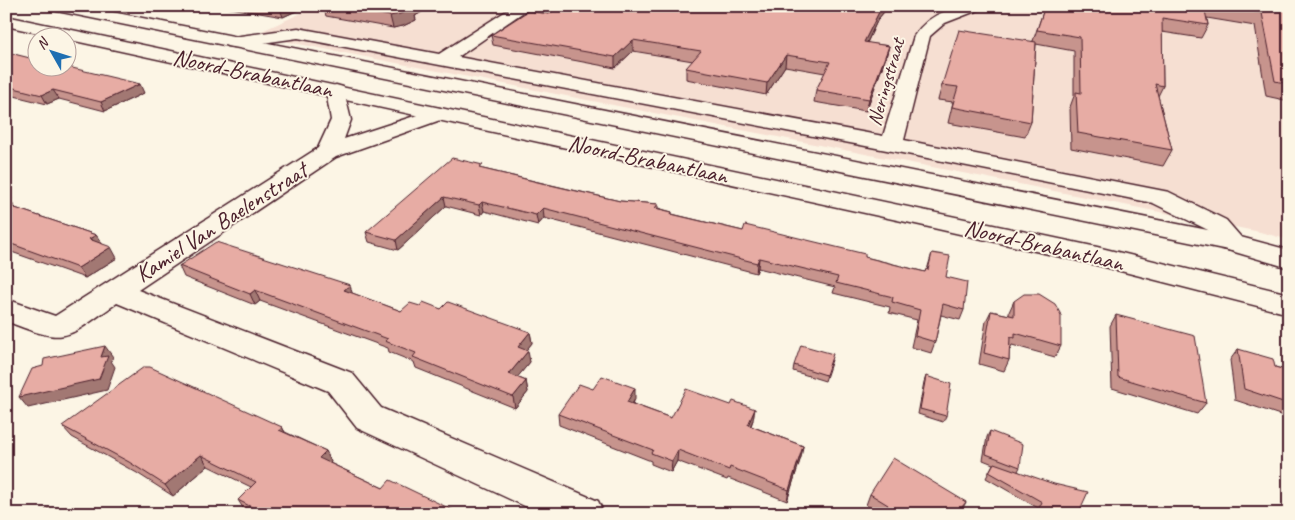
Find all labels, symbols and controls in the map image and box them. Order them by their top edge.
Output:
north arrow [28,28,78,78]
street label: Neringstraat [862,33,911,129]
text: N [33,34,53,53]
street label: Noord-Brabantlaan [170,41,337,105]
street label: Noord-Brabantlaan [565,127,732,191]
street label: Kamiel Van Baelenstraat [129,153,315,289]
street label: Noord-Brabantlaan [961,212,1128,278]

